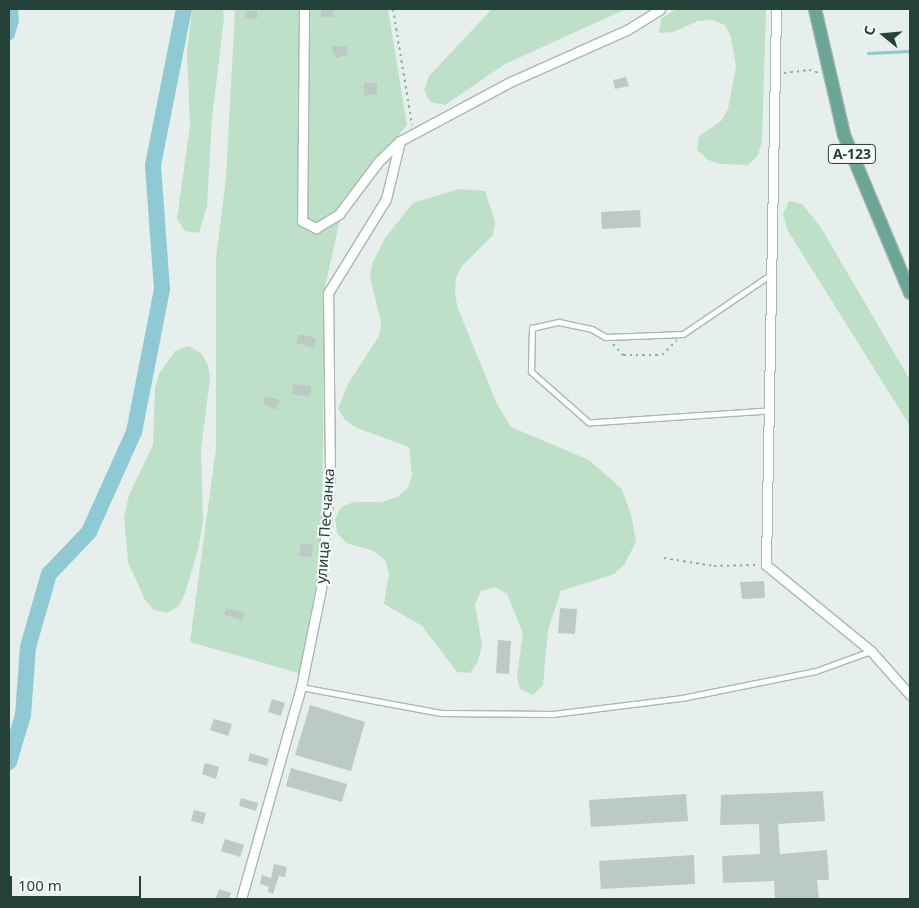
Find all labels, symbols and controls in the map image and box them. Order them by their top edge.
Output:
north arrow [859,10,909,60]
text: С [859,23,880,38]
road number: А-123 [827,142,877,166]
street label: улица Песчанка [312,468,338,584]
scale bar [12,866,144,898]
text: 100 m [18,875,62,895]

